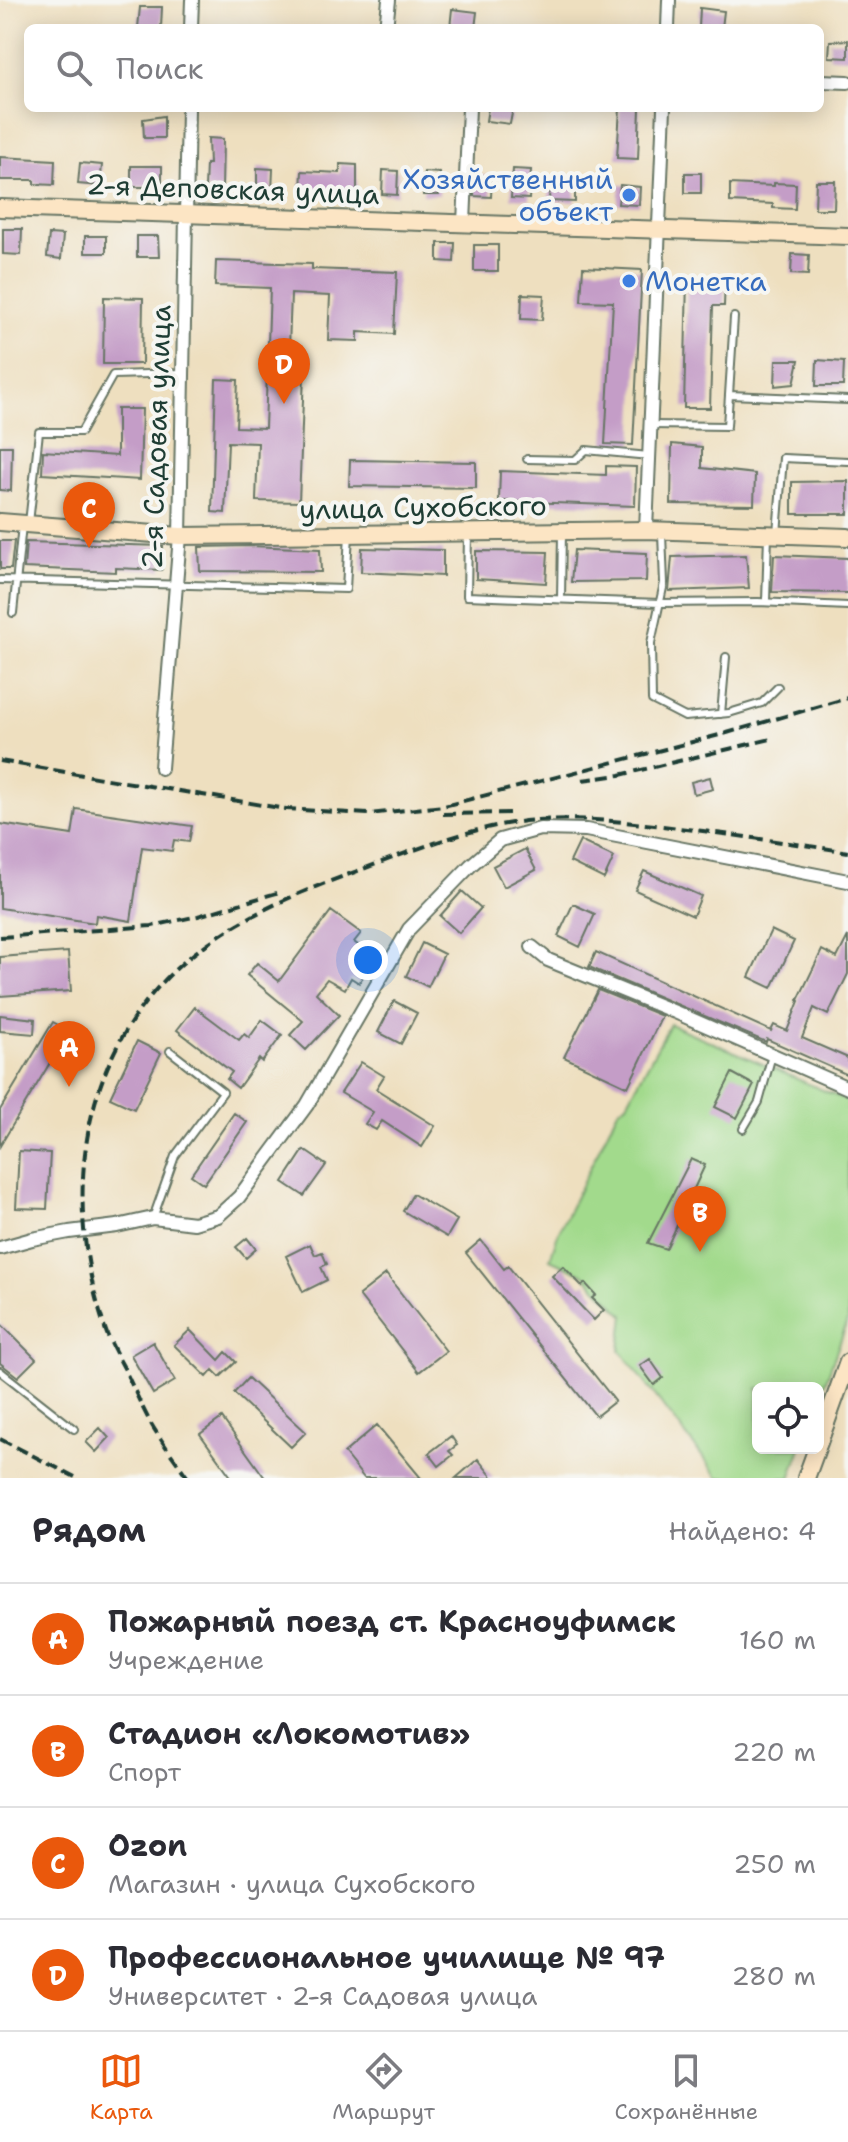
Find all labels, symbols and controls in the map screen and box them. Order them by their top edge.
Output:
search box [24,24,824,112]
icon: search [52,46,96,90]
text: Поиск [116,48,204,89]
place label: Хозяйственный объект [403,160,614,230]
street label: 2-я Деповская улица [86,165,380,213]
marker: Хозяйственный объект [620,186,638,204]
place label: Монетка [645,262,767,300]
marker: Монетка [620,272,638,290]
street label: 2-я Садовая улица [132,304,180,570]
pin: D [258,338,310,404]
pin: C [63,482,115,548]
street label: улица Сухобского [299,486,547,528]
your location [348,940,388,980]
pin: A [43,1021,95,1087]
pin: B [674,1186,726,1252]
map controls [752,1382,824,1454]
button: locate [752,1382,824,1454]
text: Рядом [32,1507,146,1553]
text: Найдено: 4 [669,1513,816,1548]
text: Пожарный поезд ст. Красноуфимск [108,1601,676,1642]
text: A [48,1622,68,1657]
text: 160 m [739,1622,816,1657]
text: Учреждение [108,1642,264,1677]
text: Стадион «Локомотив» [108,1713,470,1754]
text: B [50,1734,66,1769]
text: 220 m [732,1734,816,1769]
text: Спорт [108,1754,181,1789]
text: Ozon [108,1825,187,1866]
text: C [50,1846,66,1881]
text: 250 m [733,1846,816,1881]
text: Магазин · улица Сухобского [108,1866,476,1901]
text: Профессиональное училище № 97 [108,1937,665,1978]
text: D [49,1958,67,1993]
text: 280 m [731,1958,816,1993]
text: Университет · 2-я Садовая улица [108,1978,538,2013]
tab: Карта [90,2049,153,2126]
tab: Маршрут [332,2049,435,2126]
tab: Сохранённые [615,2049,758,2126]

